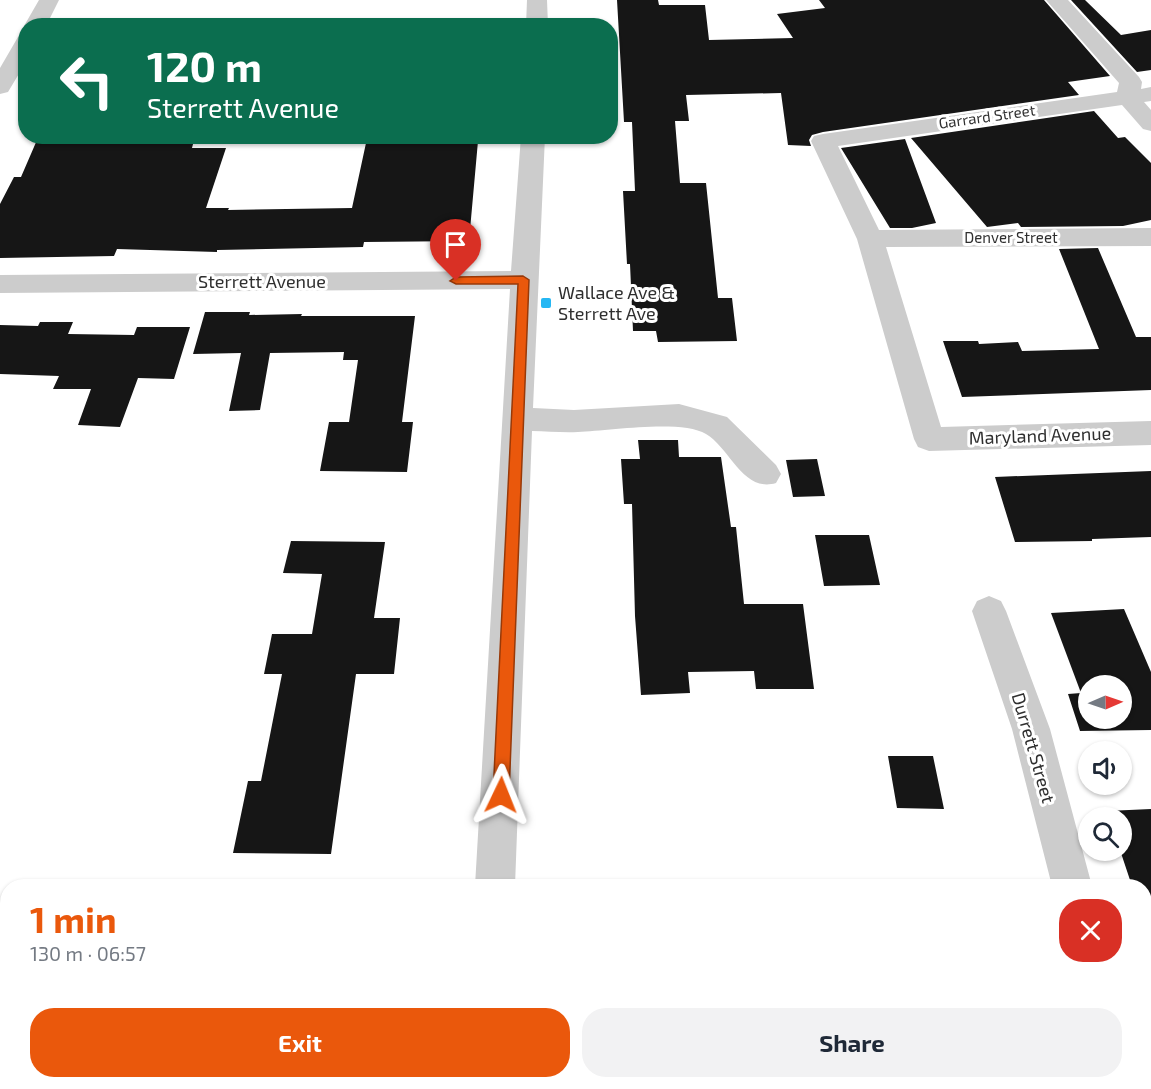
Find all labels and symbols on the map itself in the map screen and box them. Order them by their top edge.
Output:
street label: Garrard Street [937,100,1037,132]
pin [430,219,481,281]
street label: Denver Street [964,228,1058,246]
street label: Sterrett Avenue [198,270,326,292]
place label: Wallace Ave & Sterrett Ave [558,281,675,324]
marker: Wallace Ave & Sterrett Ave [539,296,553,310]
street label: Maryland Avenue [968,422,1111,448]
north arrow [1078,675,1132,729]
street label: Durrett Street [1008,690,1060,806]
position arrow [469,763,533,827]

